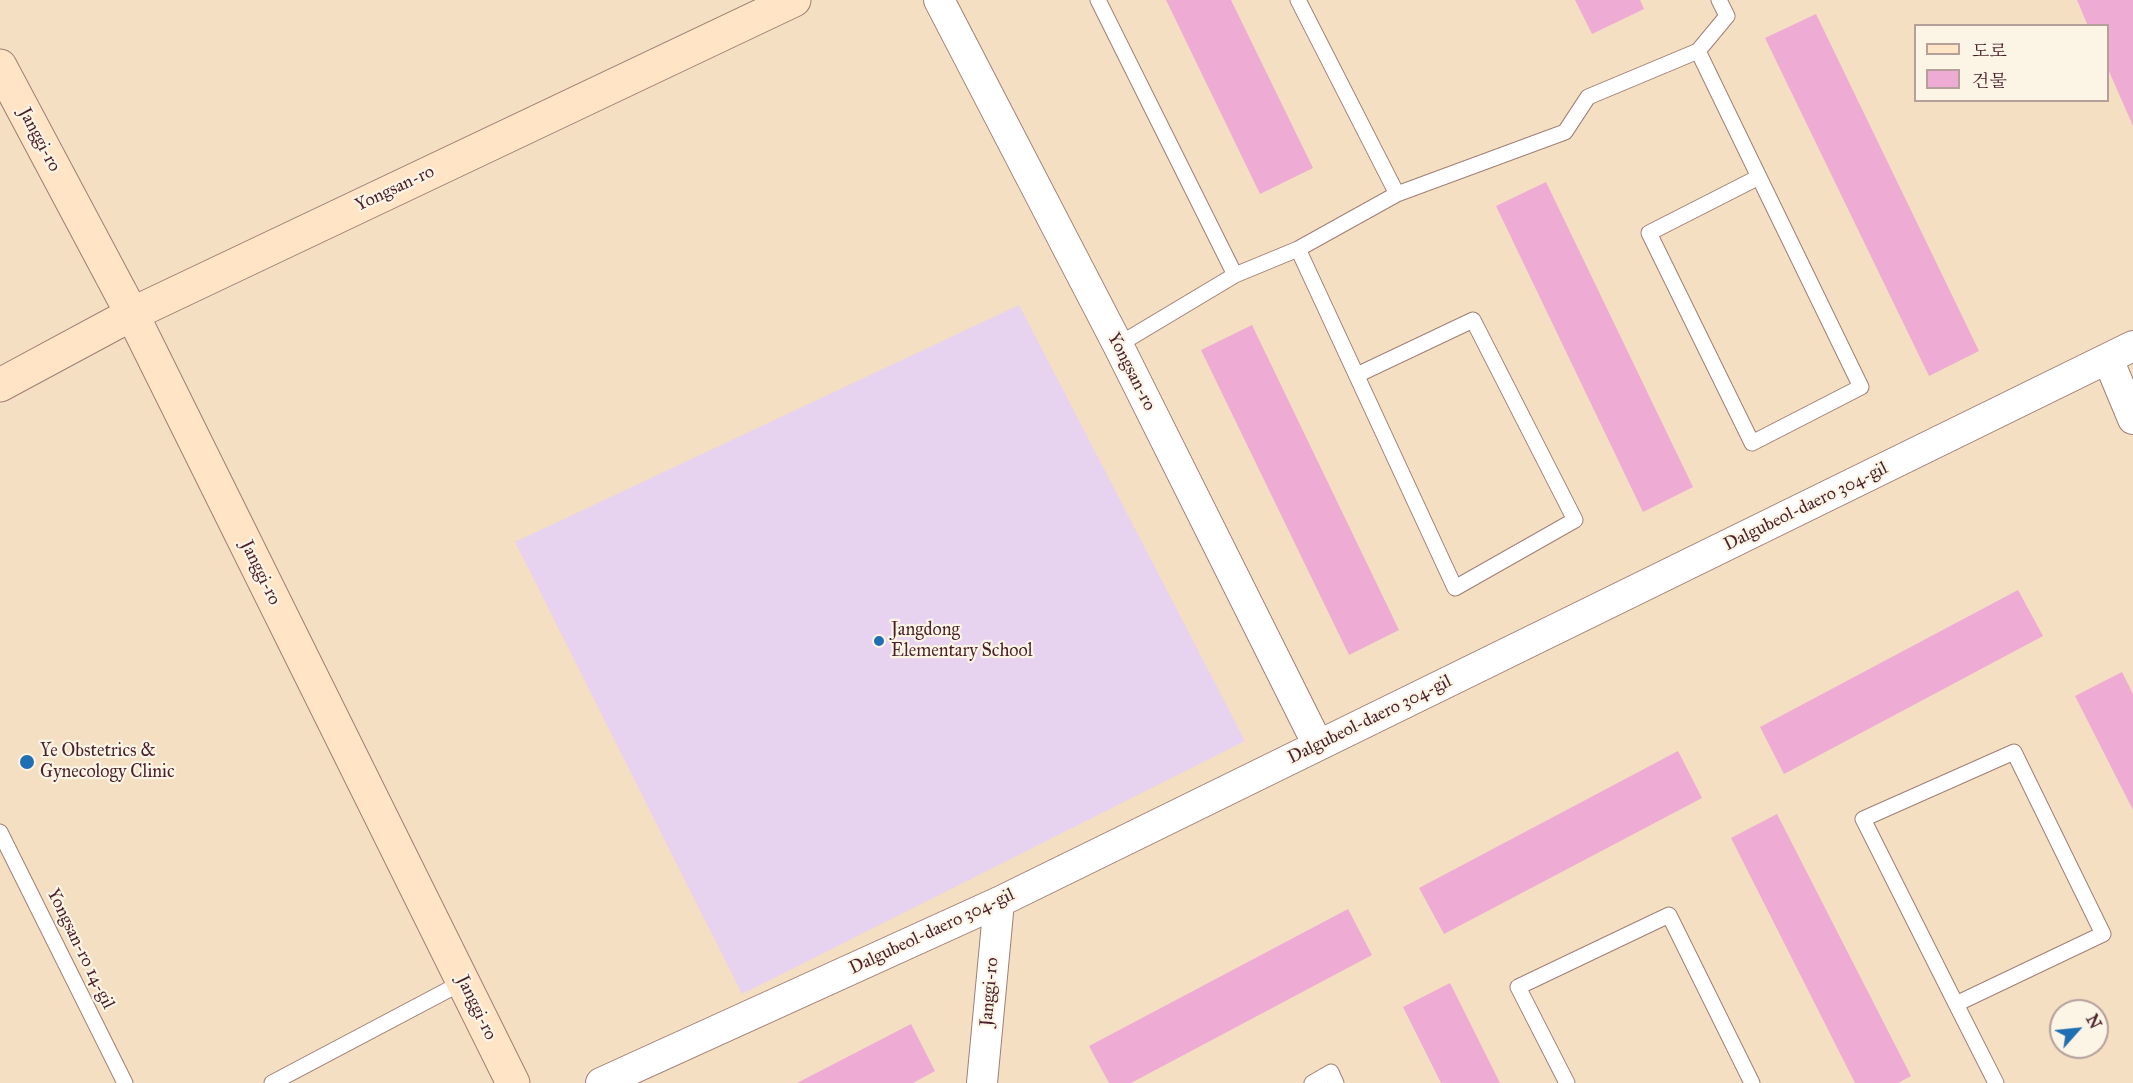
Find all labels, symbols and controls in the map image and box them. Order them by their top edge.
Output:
legend [1914,24,2109,102]
text: 도로 [1972,40,2007,62]
text: 건물 [1972,70,2007,92]
street label: Janggi-ro [13,104,65,176]
street label: Yongsan-ro [352,161,438,217]
street label: Yongsan-ro [1102,329,1160,415]
street label: Dalgubeol-daero 304-gil [1721,458,1891,556]
street label: Janggi-ro [235,537,285,609]
place label: Jangdong Elementary School [891,620,1033,662]
marker: Jangdong Elementary School [872,634,886,648]
street label: Dalgubeol-daero 304-gil [1285,671,1455,769]
place label: Ye Obstetrics & Gynecology Clinic [40,741,175,783]
marker: Ye Obstetrics & Gynecology Clinic [18,753,36,771]
street label: Dalgubeol-daero 304-gil [846,884,1018,980]
street label: Yongsan-ro 14-gil [42,885,118,1013]
street label: Janggi-ro [976,957,1004,1027]
street label: Janggi-ro [451,972,501,1044]
north arrow [2049,999,2109,1059]
text: N [2082,1011,2105,1032]

